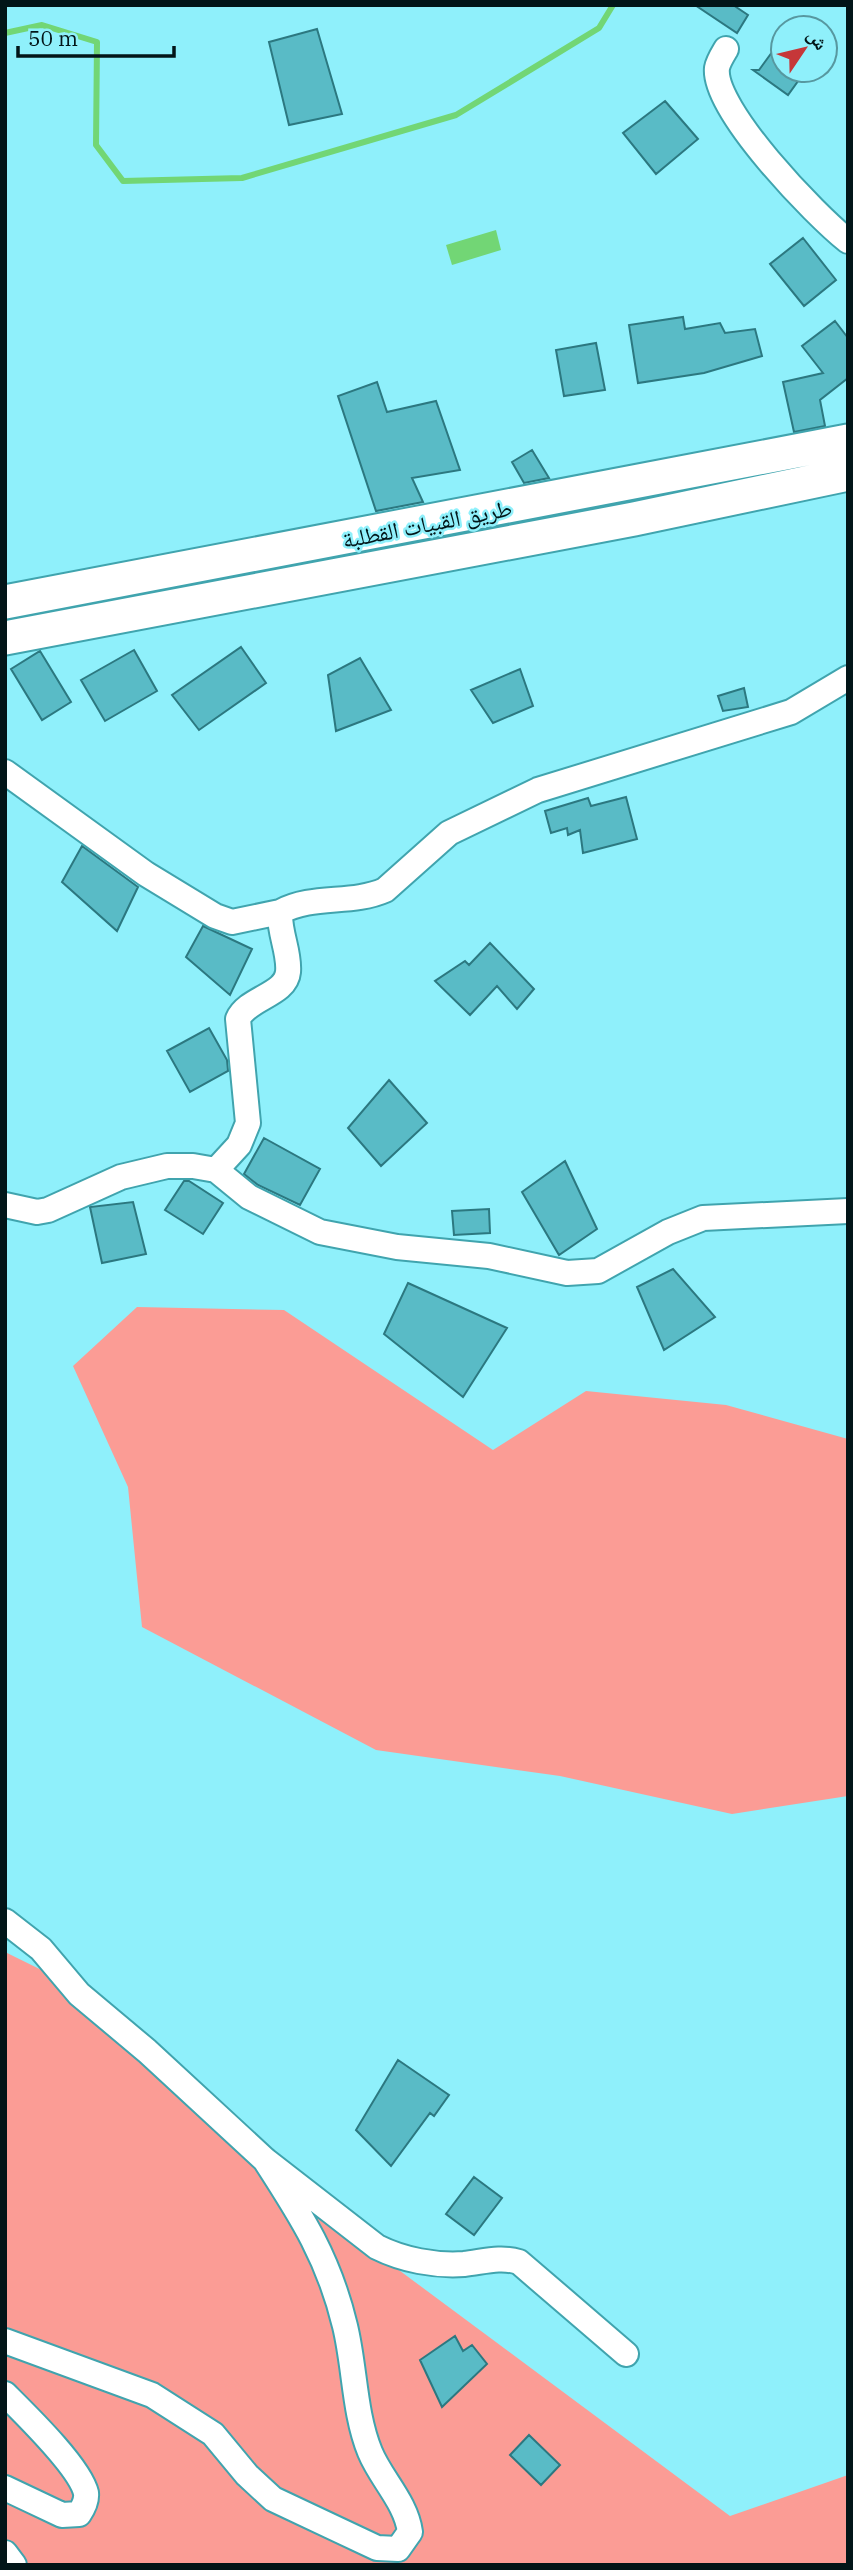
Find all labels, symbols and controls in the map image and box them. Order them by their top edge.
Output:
scale bar [18,14,173,58]
north arrow [769,14,839,84]
text: 50 m [28,24,78,52]
text: ش [802,24,834,54]
street label: طريق القبيات القطلبة [340,492,514,554]

